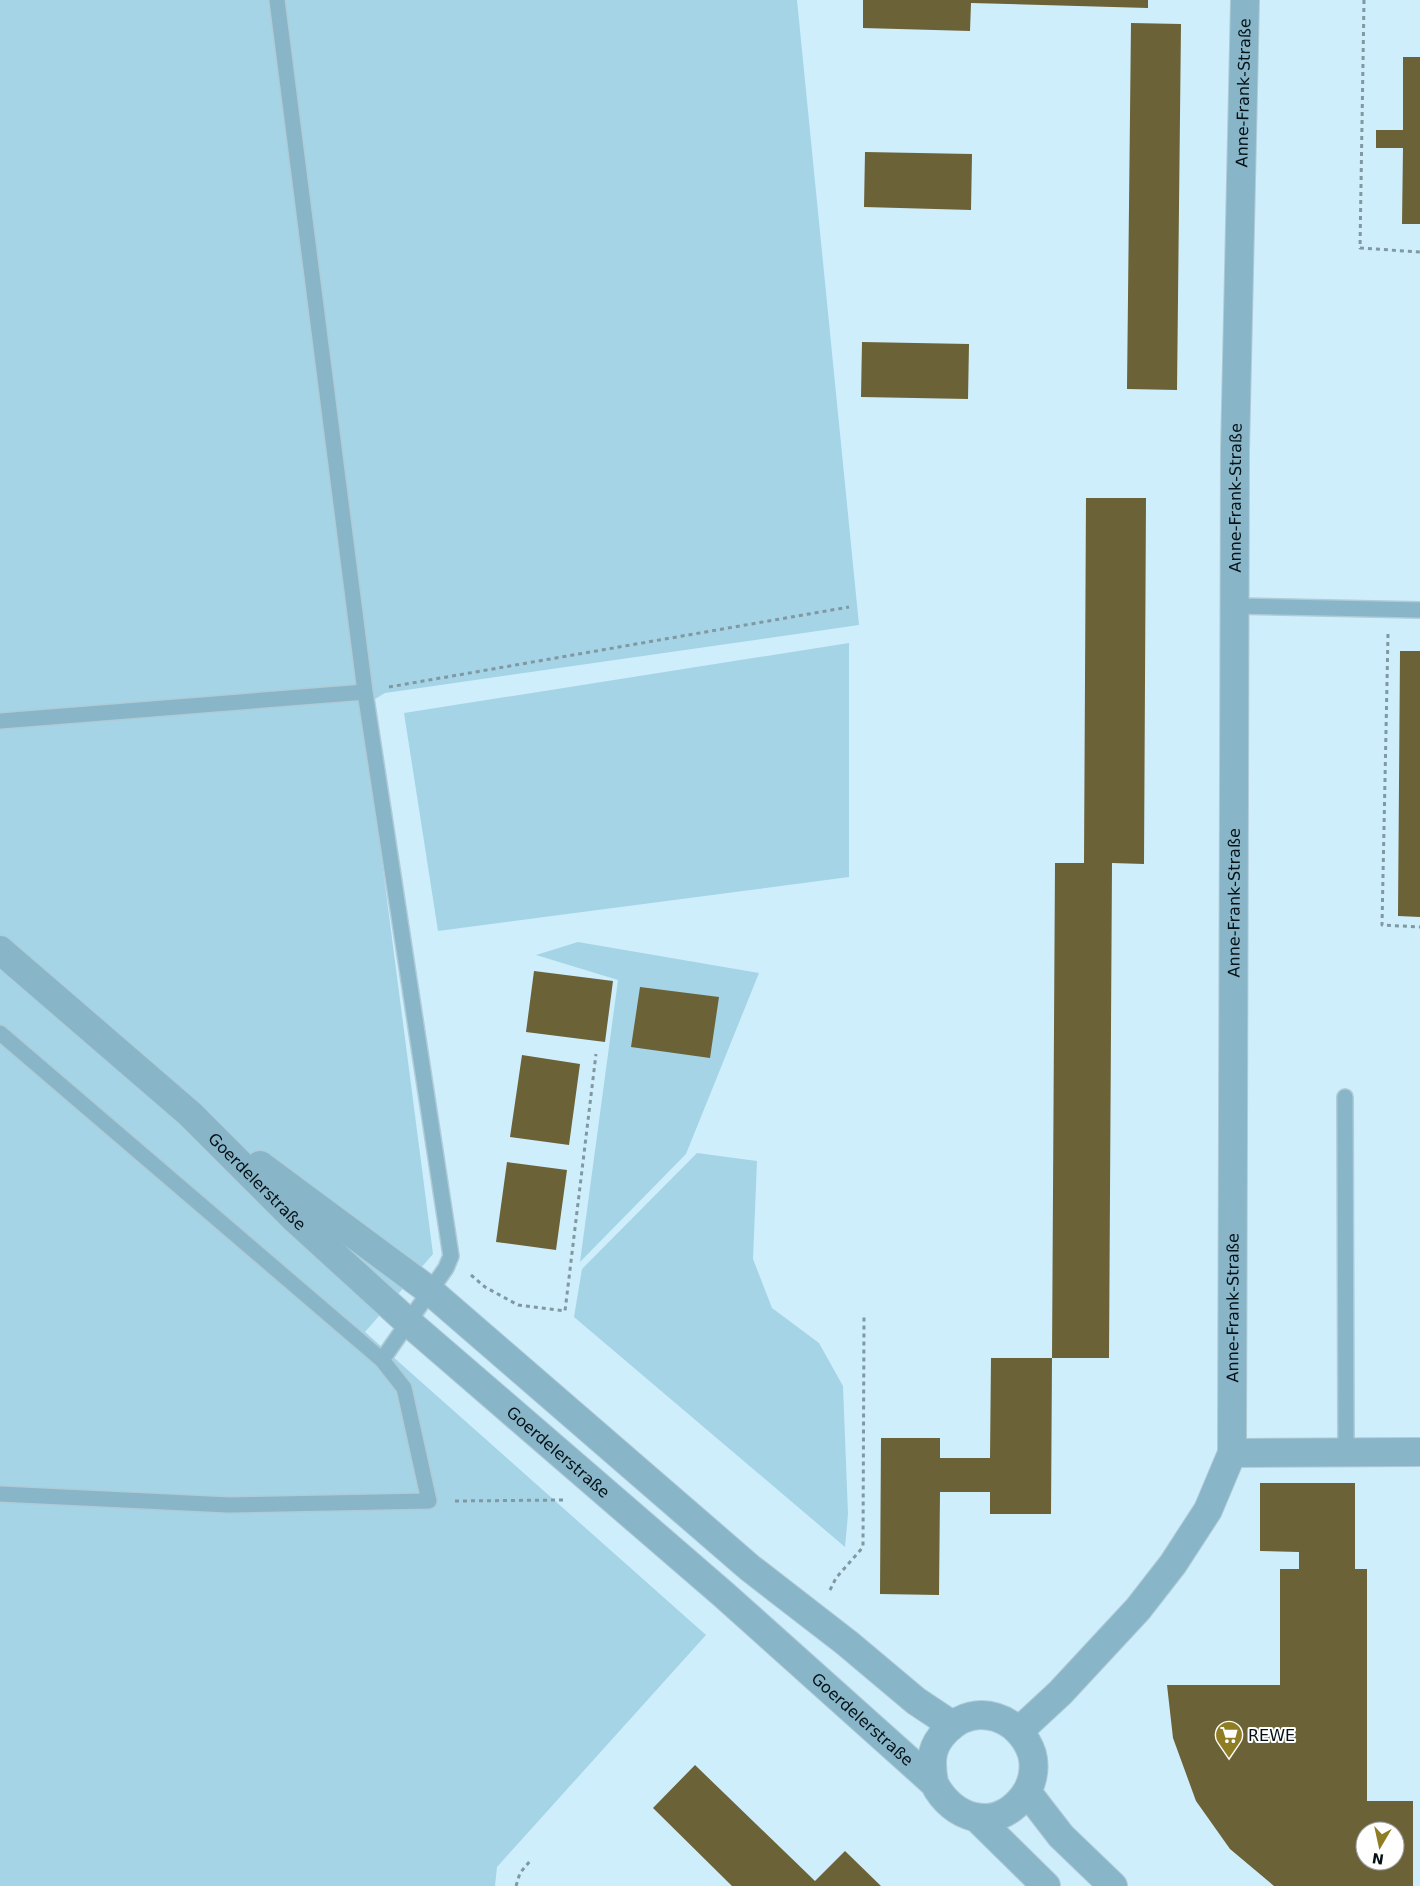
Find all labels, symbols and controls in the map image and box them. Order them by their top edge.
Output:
street label: Anne-Frank-Straße [1232,18,1254,168]
street label: Anne-Frank-Straße [1225,423,1245,572]
street label: Anne-Frank-Straße [1224,828,1243,977]
street label: Goerdelerstraße [204,1128,310,1234]
street label: Anne-Frank-Straße [1223,1233,1242,1382]
street label: Goerdelerstraße [503,1402,614,1502]
street label: Goerdelerstraße [808,1669,917,1770]
supermarket icon: REWE [1214,1720,1244,1759]
place label: REWE [1248,1726,1295,1745]
north arrow [1355,1821,1405,1871]
text: N [1371,1850,1385,1868]

